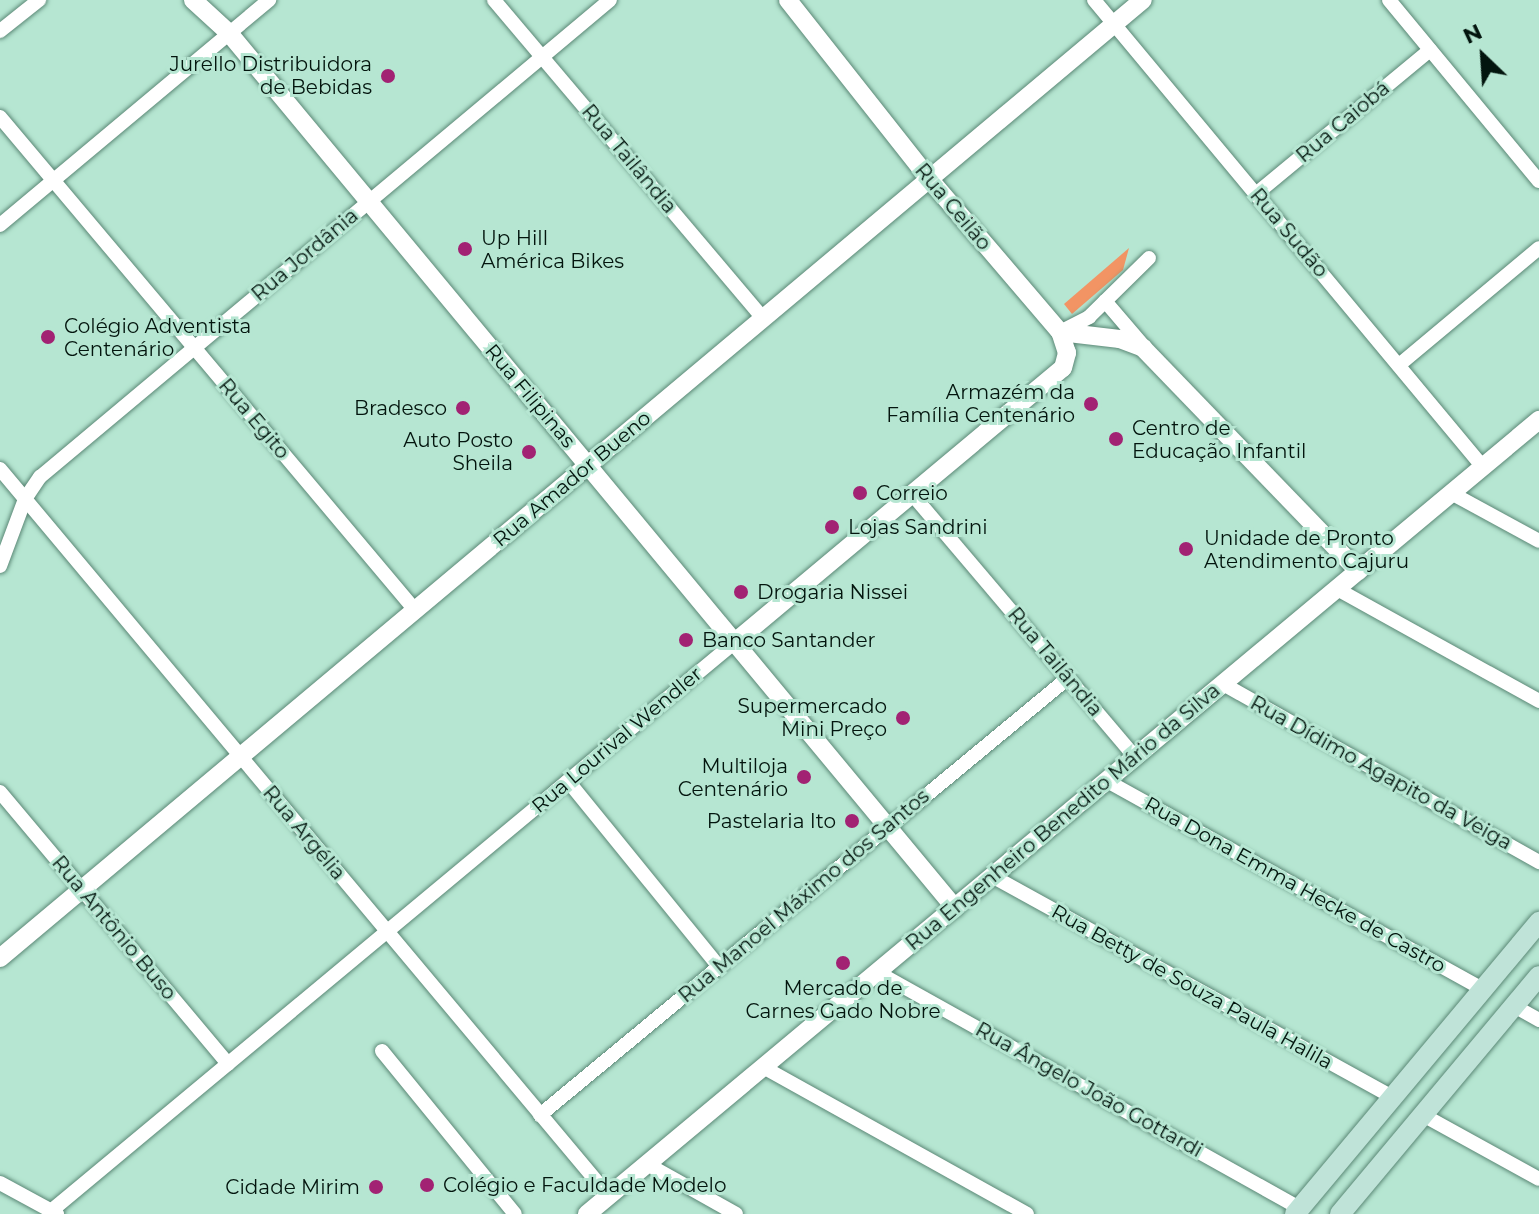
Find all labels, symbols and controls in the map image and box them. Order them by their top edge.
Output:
north arrow [1443,16,1523,96]
text: N [1459,18,1486,50]
place label: Jurello Distribuidora de Bebidas [170,52,372,99]
marker: Jurello Distribuidora de Bebidas [379,67,397,85]
street label: Rua Caiobá [1292,76,1394,168]
street label: Rua Tailândia [577,100,681,218]
street label: Rua Ceilão [910,159,996,255]
street label: Rua Sudão [1245,184,1333,282]
street label: Rua Jordânia [247,204,363,306]
place label: Up Hill América Bikes [481,226,624,273]
marker: Up Hill América Bikes [456,240,474,258]
place label: Colégio Adventista Centenário [64,314,251,361]
marker: Colégio Adventista Centenário [39,328,57,346]
street label: Rua Filipinas [480,339,580,453]
street label: Rua Egito [214,374,294,464]
place label: Armazém da Família Centenário [886,380,1075,427]
marker: Armazém da Família Centenário [1082,395,1100,413]
place label: Bradesco [354,396,447,420]
marker: Bradesco [454,399,472,417]
street label: Rua Amador Bueno [488,406,656,552]
place label: Centro de Educação Infantil [1132,416,1306,463]
place label: Auto Posto Sheila [403,428,513,475]
marker: Centro de Educação Infantil [1107,430,1125,448]
marker: Auto Posto Sheila [520,443,538,461]
place label: Correio [876,481,948,505]
marker: Correio [851,484,869,502]
place label: Lojas Sandrini [848,515,988,539]
marker: Lojas Sandrini [823,518,841,536]
place label: Unidade de Pronto Atendimento Cajuru [1204,526,1409,573]
marker: Unidade de Pronto Atendimento Cajuru [1175,538,1197,560]
place label: Drogaria Nissei [757,580,908,604]
marker: Drogaria Nissei [732,583,750,601]
street label: Rua Tailândia [1003,603,1107,721]
place label: Banco Santander [702,628,876,652]
marker: Banco Santander [677,631,695,649]
street label: Rua Lourival Wendler [527,662,707,818]
street label: Rua Engenheiro Benedito Mário da Silva [901,678,1225,956]
street label: Rua Dídimo Agapito da Veiga [1246,691,1516,855]
place label: Supermercado Mini Preço [738,694,887,741]
marker: Supermercado Mini Preço [894,709,912,727]
place label: Multiloja Centenário [678,754,788,801]
marker: Multiloja Centenário [795,768,813,786]
street label: Rua Argélia [258,781,350,885]
street label: Rua Manoel Máximo dos Santos [674,784,934,1008]
street label: Rua Dona Emma Hecke de Castro [1140,792,1450,978]
place label: Pastelaria Ito [707,809,836,833]
marker: Pastelaria Ito [843,812,861,830]
street label: Rua Antônio Buso [47,851,181,1005]
street label: Rua Betty de Souza Paula Halila [1047,900,1337,1074]
marker: Mercado de Carnes Gado Nobre [834,954,852,972]
place label: Mercado de Carnes Gado Nobre [745,976,941,1023]
street label: Rua Ângelo João Gottardi [971,1017,1207,1163]
place label: Colégio e Faculdade Modelo [443,1173,726,1197]
place label: Cidade Mirim [225,1175,360,1199]
marker: Colégio e Faculdade Modelo [418,1176,436,1194]
marker: Cidade Mirim [367,1178,385,1196]

